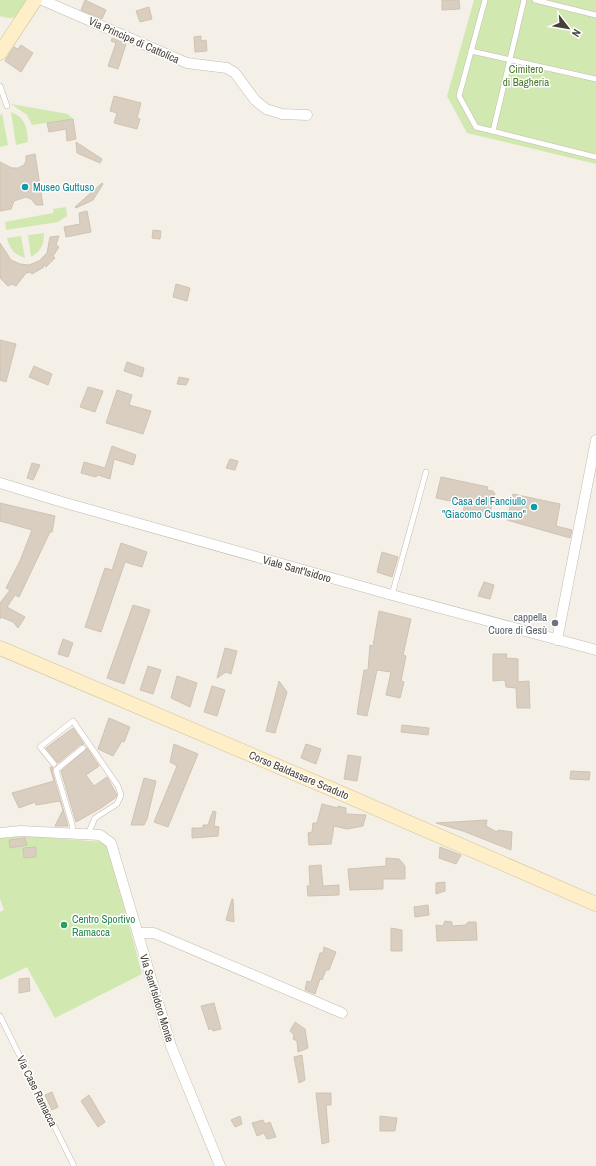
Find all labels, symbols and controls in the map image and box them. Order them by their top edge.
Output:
north arrow [548,8,588,48]
street label: Via Principe di Cattolica [87,14,181,66]
text: N [569,27,584,40]
park label: Cimitero di Bagheria [503,62,549,89]
place label: Museo Guttuso [33,180,94,194]
marker: Museo Guttuso [20,182,30,192]
place label: Casa del Fanciullo "Giacomo Cusmano" [442,494,526,521]
marker: Casa del Fanciullo "Giacomo Cusmano" [529,502,539,512]
street label: Viale Sant'Isidoro [261,553,333,585]
place label: cappella Cuore di Gesù [488,610,547,637]
marker: cappella Cuore di Gesù [550,618,560,628]
street label: Corso Baldassare Scaduto [247,748,351,802]
place label: Centro Sportivo Ramacca [72,912,135,939]
marker: Centro Sportivo Ramacca [59,920,69,930]
street label: Via Sant'Isidoro Monte [137,952,177,1044]
street label: Via Case Ramacca [14,1053,60,1129]

